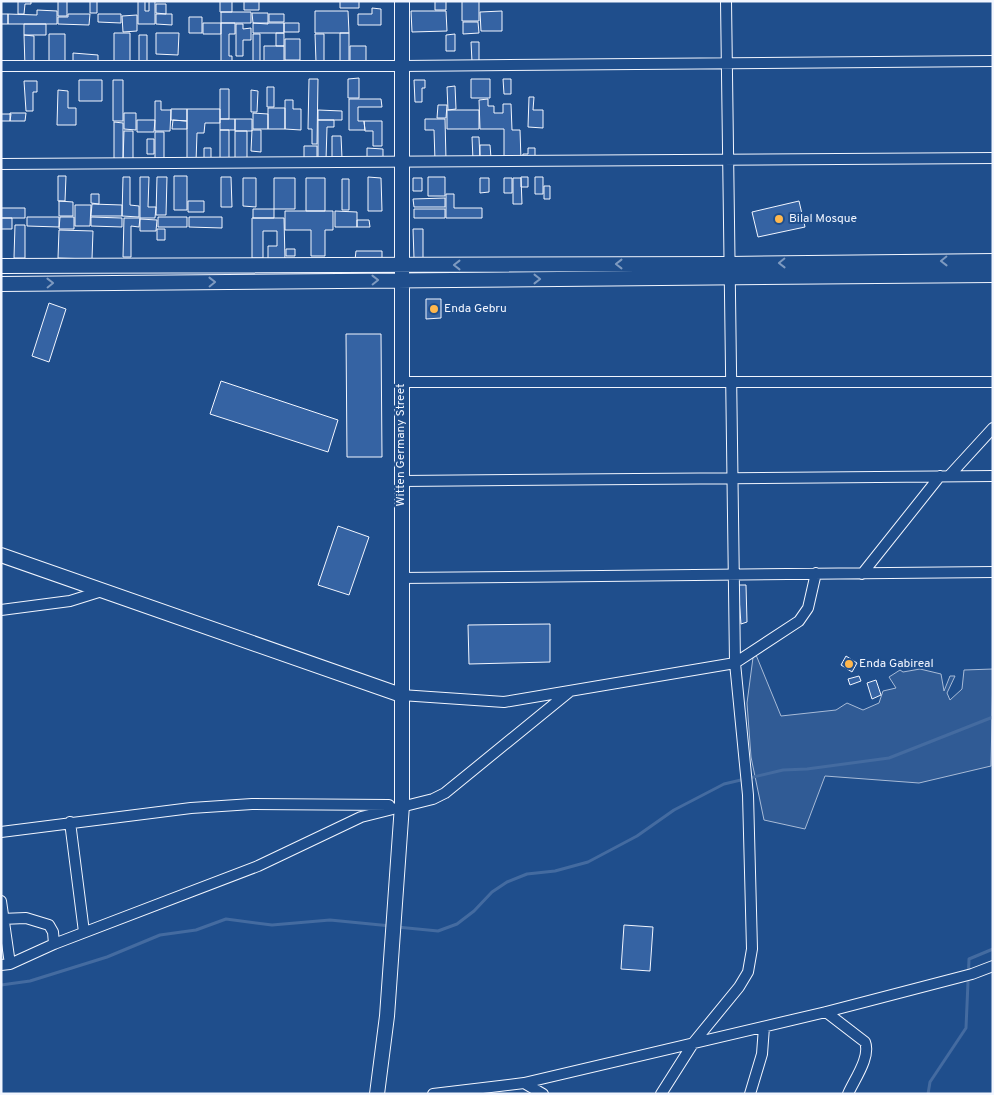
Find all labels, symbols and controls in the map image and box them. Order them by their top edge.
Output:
place label: Bilal Mosque [789,211,857,227]
marker: Bilal Mosque [773,213,785,225]
one-way arrow [940,256,948,266]
one-way arrow [777,258,785,269]
one-way arrow [615,259,622,269]
one-way arrow [452,260,460,270]
one-way arrow [534,274,542,284]
one-way arrow [372,275,379,285]
one-way arrow [209,277,217,287]
one-way arrow [46,278,54,289]
place label: Enda Gebru [444,301,507,317]
marker: Enda Gebru [428,303,440,315]
street label: Witten Germany Street [393,383,409,507]
place label: Enda Gabireal [859,656,934,672]
marker: Enda Gabireal [843,658,855,670]

